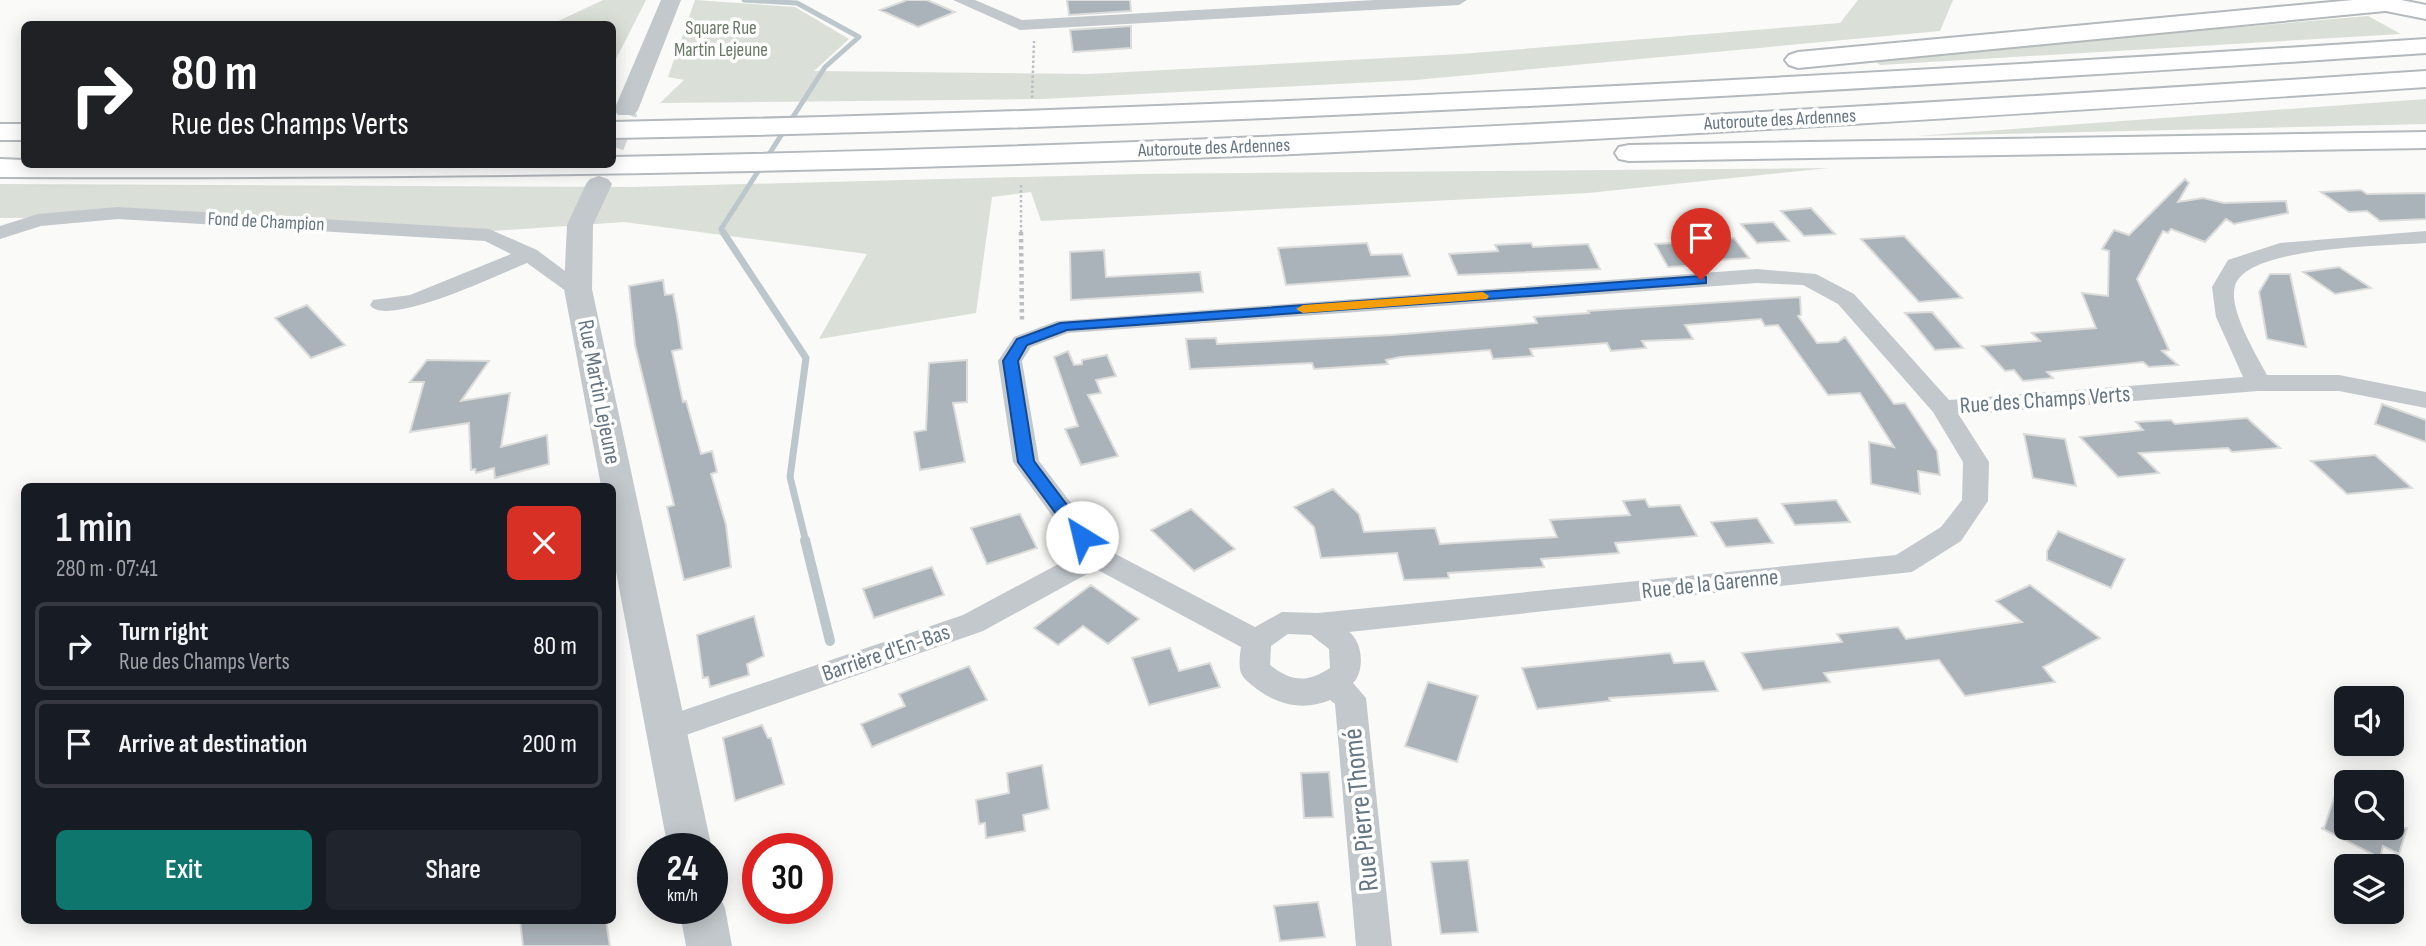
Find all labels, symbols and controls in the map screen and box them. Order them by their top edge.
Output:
park label: Square Rue Martin Lejeune [674,17,768,62]
text: 80 m [171,45,258,104]
icon: right [56,49,147,140]
text: Rue des Champs Verts [171,105,409,144]
street label: Autoroute des Ardennes [1702,105,1857,136]
street label: Autoroute des Ardennes [1137,134,1291,162]
street label: Fond de Champion [207,207,325,237]
pin [1671,208,1731,280]
icon: arrive [1682,219,1720,257]
street label: Rue Martin Lejeune [571,317,627,467]
street label: Rue des Champs Verts [1959,380,2131,420]
position arrow [1045,500,1119,574]
text: 1 min [56,503,132,554]
button: close [507,506,581,580]
text: 280 m · 07:41 [56,555,157,583]
street label: Rue de la Garenne [1640,563,1780,605]
text: Turn right [119,617,208,648]
street label: Barrière d'En-Bas [818,618,954,688]
icon: right [60,627,98,665]
text: 80 m [533,631,577,662]
text: Rue des Champs Verts [119,648,290,676]
map controls [2334,686,2404,924]
button: sound [2334,686,2404,756]
icon: arrive [60,725,98,763]
street label: Rue Pierre Thomé [1336,727,1386,893]
text: Arrive at destination [119,729,307,760]
text: 200 m [522,729,577,760]
button: search [2334,770,2404,840]
button: Exit [56,830,312,910]
button: Share [326,830,581,910]
speed limit sign: 30 [742,833,833,924]
text: 24 [667,848,698,891]
button: layers [2334,854,2404,924]
text: km/h [667,885,698,906]

